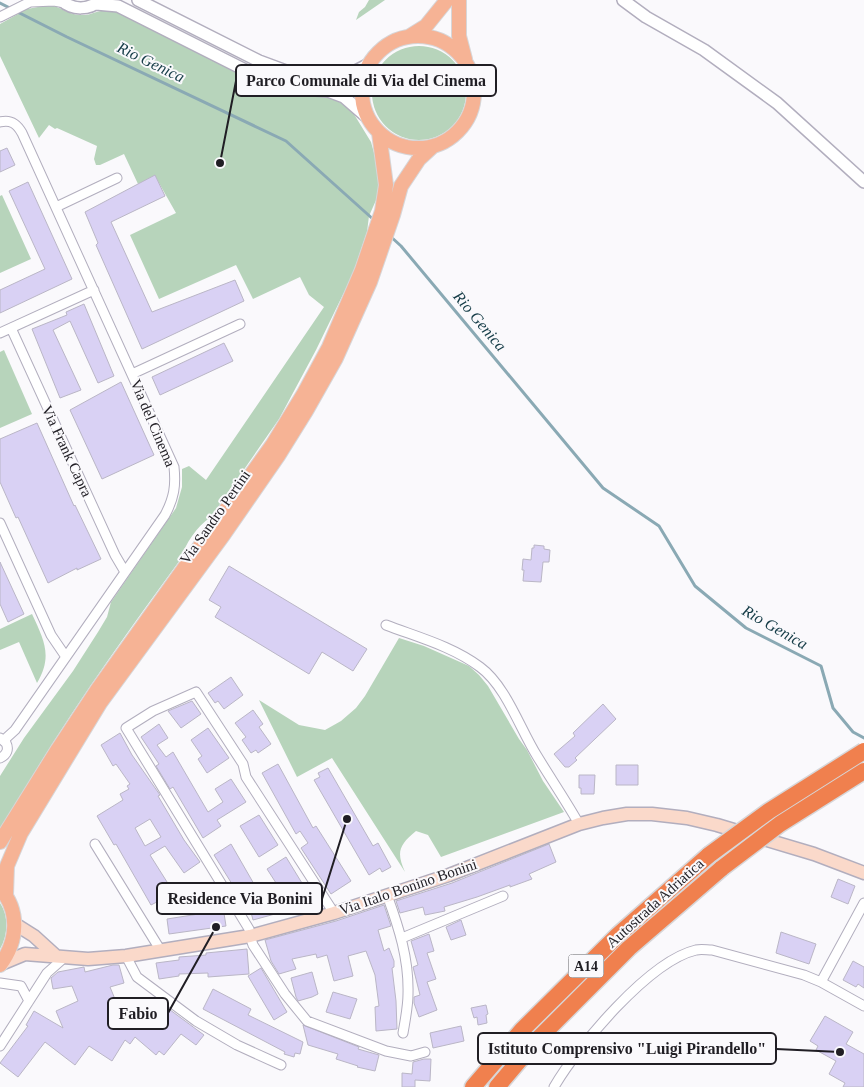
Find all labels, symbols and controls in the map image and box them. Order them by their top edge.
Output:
water label: Rio Genica [114,38,187,86]
callout: Parco Comunale di Via del Cinema [236,65,496,96]
text: Parco Comunale di Via del Cinema [246,72,486,89]
water label: Rio Genica [450,287,510,354]
street label: Via del Cinema [127,377,179,469]
street label: Via Frank Capra [39,403,95,500]
street label: Via Sandro Pertini [177,467,253,567]
water label: Rio Genica [739,601,811,652]
street label: Autostrada Adriatica [603,855,707,951]
street label: Via Italo Bonino Bonini [337,856,479,918]
callout: Residence Via Bonini [157,883,322,914]
text: Residence Via Bonini [168,890,313,907]
road number: A14 [568,954,604,978]
callout: Fabio [108,998,168,1029]
text: Fabio [118,1005,158,1022]
callout: Istituto Comprensivo "Luigi Pirandello" [478,1033,776,1064]
text: Istituto Comprensivo "Luigi Pirandello" [488,1040,766,1058]

